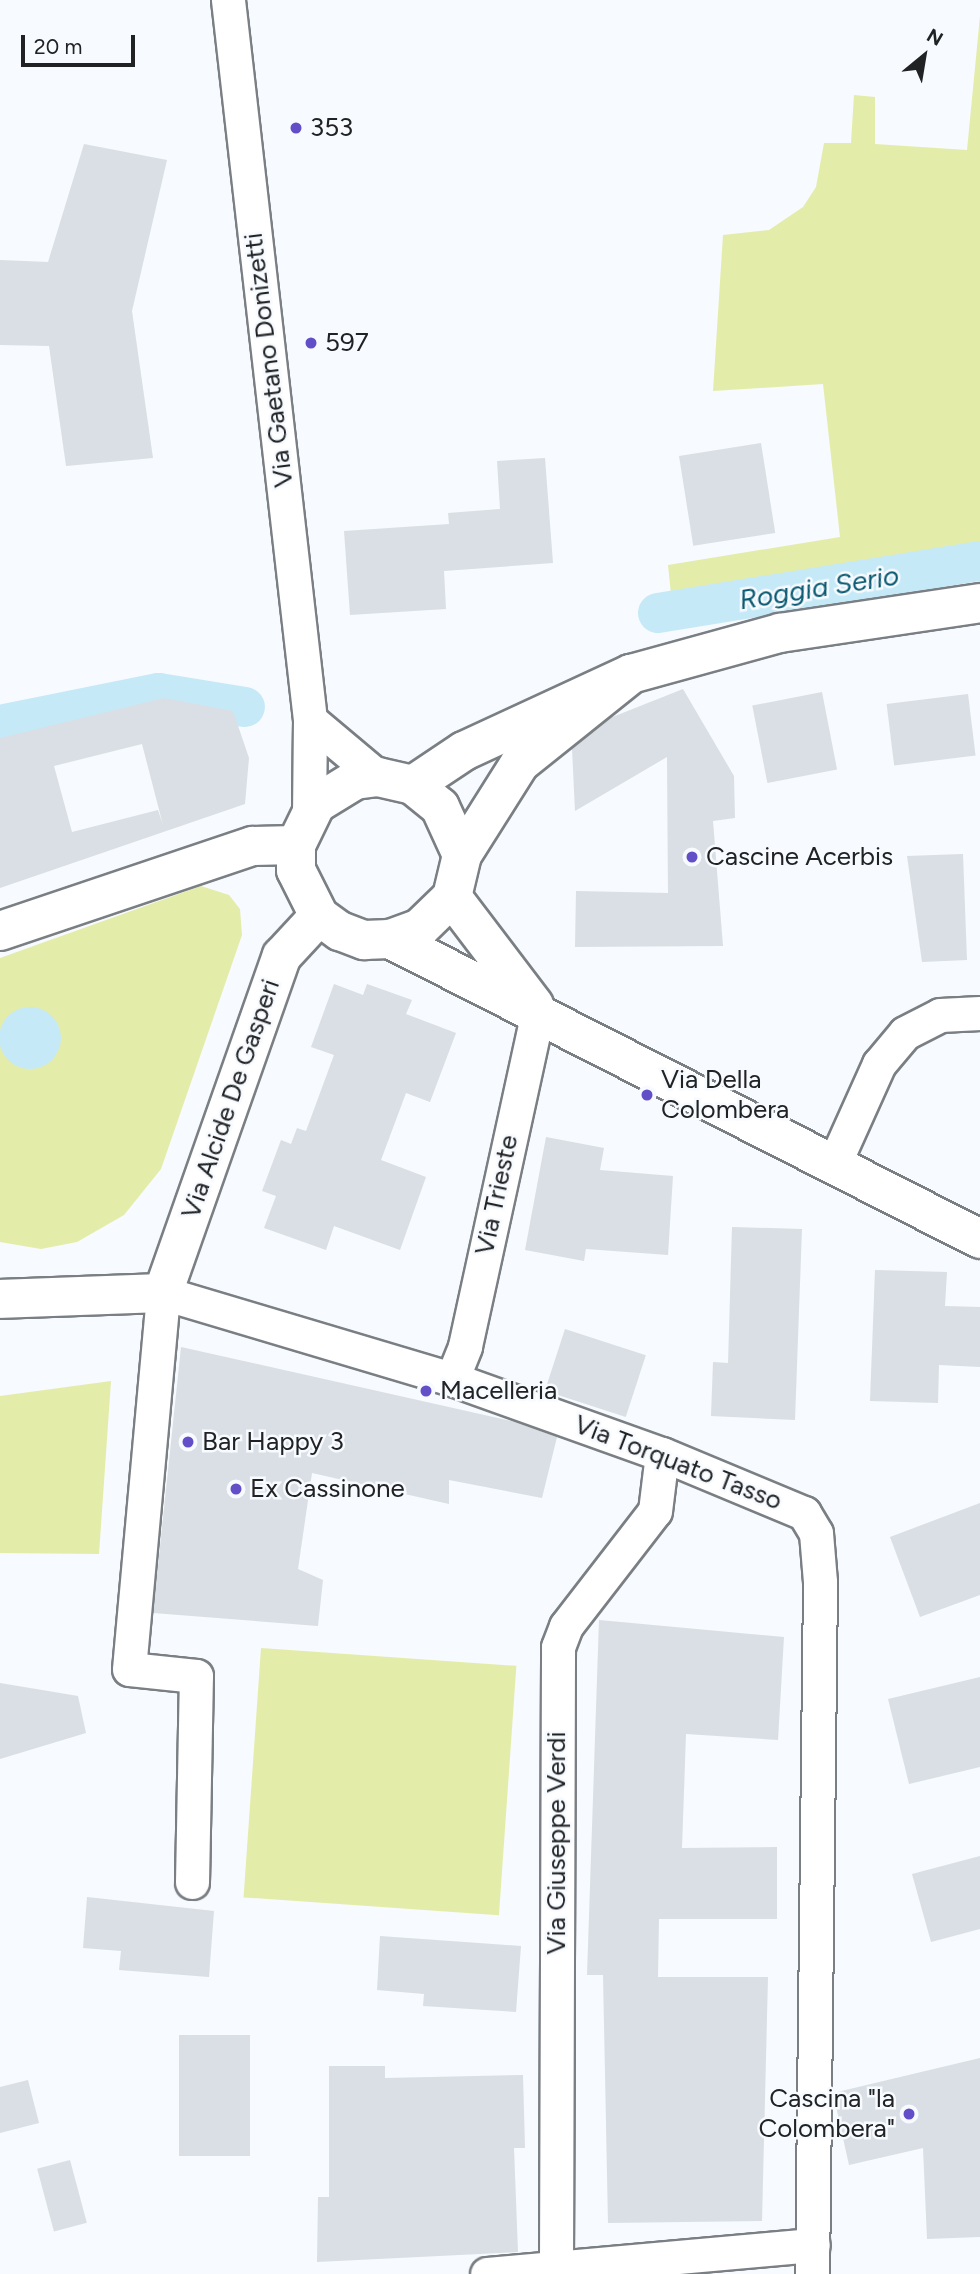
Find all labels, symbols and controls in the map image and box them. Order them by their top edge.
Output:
scale bar [24,21,138,65]
north arrow [889,21,959,91]
text: N [923,24,947,51]
text: 20 m [34,34,82,59]
place label: 353 [310,112,353,144]
marker: 353 [288,120,304,136]
street label: Via Gaetano Donizetti [238,231,300,489]
place label: 597 [325,327,369,359]
marker: 597 [303,335,319,351]
water label: Roggia Serio [737,558,901,616]
place label: Cascine Acerbis [706,841,893,873]
marker: Cascine Acerbis [684,849,700,865]
street label: Via Alcide De Gasperi [175,975,287,1223]
place label: Via Della Colombera [661,1064,789,1126]
marker: Via Della Colombera [639,1087,655,1103]
street label: Via Trieste [469,1132,525,1258]
place label: Macelleria [440,1375,557,1407]
marker: Macelleria [418,1383,434,1399]
street label: Via Torquato Tasso [570,1409,786,1517]
place label: Bar Happy 3 [202,1426,344,1458]
marker: Bar Happy 3 [180,1434,196,1450]
place label: Ex Cassinone [250,1473,405,1505]
marker: Ex Cassinone [228,1481,244,1497]
street label: Via Giuseppe Verdi [541,1732,573,1954]
place label: Cascina "la Colombera" [758,2083,895,2144]
marker: Cascina "la Colombera" [901,2106,917,2122]

